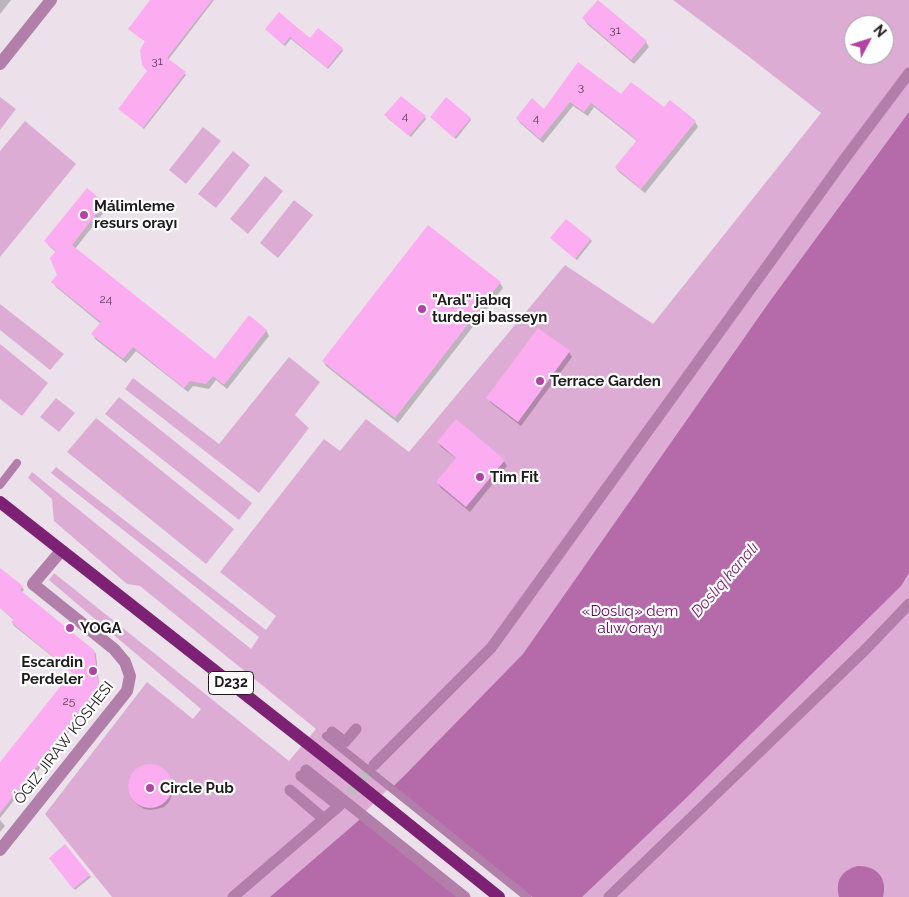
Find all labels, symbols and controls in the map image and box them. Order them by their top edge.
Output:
north arrow [844,15,894,65]
text: N [870,22,889,40]
house number: 31 [609,23,621,37]
house number: 31 [151,54,163,68]
house number: 3 [578,80,584,94]
house number: 4 [402,109,408,123]
house number: 4 [533,111,539,125]
place label: Málimleme resurs orayı [94,197,177,232]
marker: Málimleme resurs orayı [78,209,90,221]
place label: "Aral" jabıq turdegi basseyn [432,291,547,326]
house number: 24 [100,292,112,306]
marker: "Aral" jabıq turdegi basseyn [416,303,428,315]
place label: Terrace Garden [550,372,661,390]
marker: Terrace Garden [534,375,546,387]
place label: Tim Fit [490,468,539,486]
marker: Tim Fit [474,471,486,483]
water label: Doslıq kanalı [687,539,763,621]
park label: «Doslıq» dem alıw orayı [582,602,678,637]
place label: YOGA [80,619,122,637]
marker: YOGA [64,622,76,634]
place label: Escardin Perdeler [21,653,83,688]
marker: Escardin Perdeler [87,665,99,677]
road number: D232 [208,671,254,694]
street label: ÓGIZ JIRAW KÓSHESI [10,678,118,808]
house number: 25 [63,694,75,708]
place label: Circle Pub [160,779,234,797]
marker: Circle Pub [144,782,156,794]

